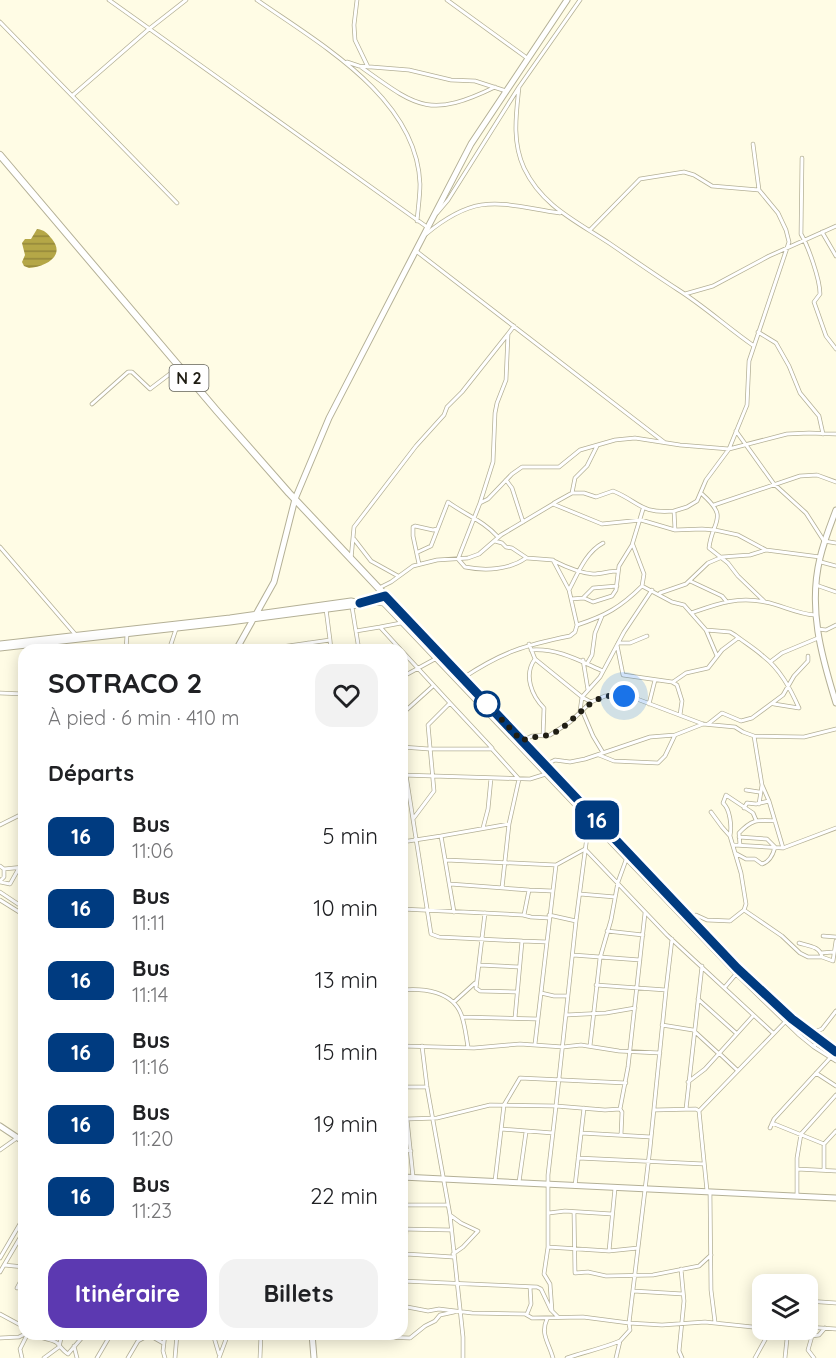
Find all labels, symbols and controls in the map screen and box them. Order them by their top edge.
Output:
road number: N 2 [170,365,208,391]
button: heart [315,664,378,727]
text: SOTRACO 2 [48,665,203,700]
your location [609,681,639,711]
unlabelled marker [474,691,500,717]
text: À pied · 6 min · 410 m [48,705,240,730]
text: Départs [48,759,134,787]
line badge: 16 [570,800,624,840]
text: 16 [587,807,607,833]
text: Bus [132,810,170,838]
text: 5 min [323,822,378,850]
text: 16 [71,823,91,849]
text: 11:06 [132,838,173,863]
text: Bus [132,882,170,910]
text: 10 min [313,894,378,922]
text: 16 [71,895,91,921]
text: 11:11 [132,910,165,935]
text: Bus [132,954,170,982]
text: 13 min [315,966,378,994]
text: 16 [71,967,91,993]
text: 11:14 [132,982,168,1007]
text: Bus [132,1026,170,1054]
text: 15 min [314,1038,378,1066]
text: 16 [71,1039,91,1065]
text: 11:16 [132,1054,169,1079]
text: Bus [132,1098,170,1126]
text: 19 min [314,1110,378,1138]
text: 16 [71,1111,91,1137]
text: 11:20 [132,1126,174,1151]
text: Bus [132,1170,170,1198]
text: 22 min [310,1182,378,1210]
text: 16 [71,1183,91,1209]
text: 11:23 [132,1198,172,1223]
button: Itinéraire [48,1259,207,1328]
button: Billets [219,1259,378,1328]
map controls [752,1274,818,1340]
button: layers [752,1274,818,1340]

